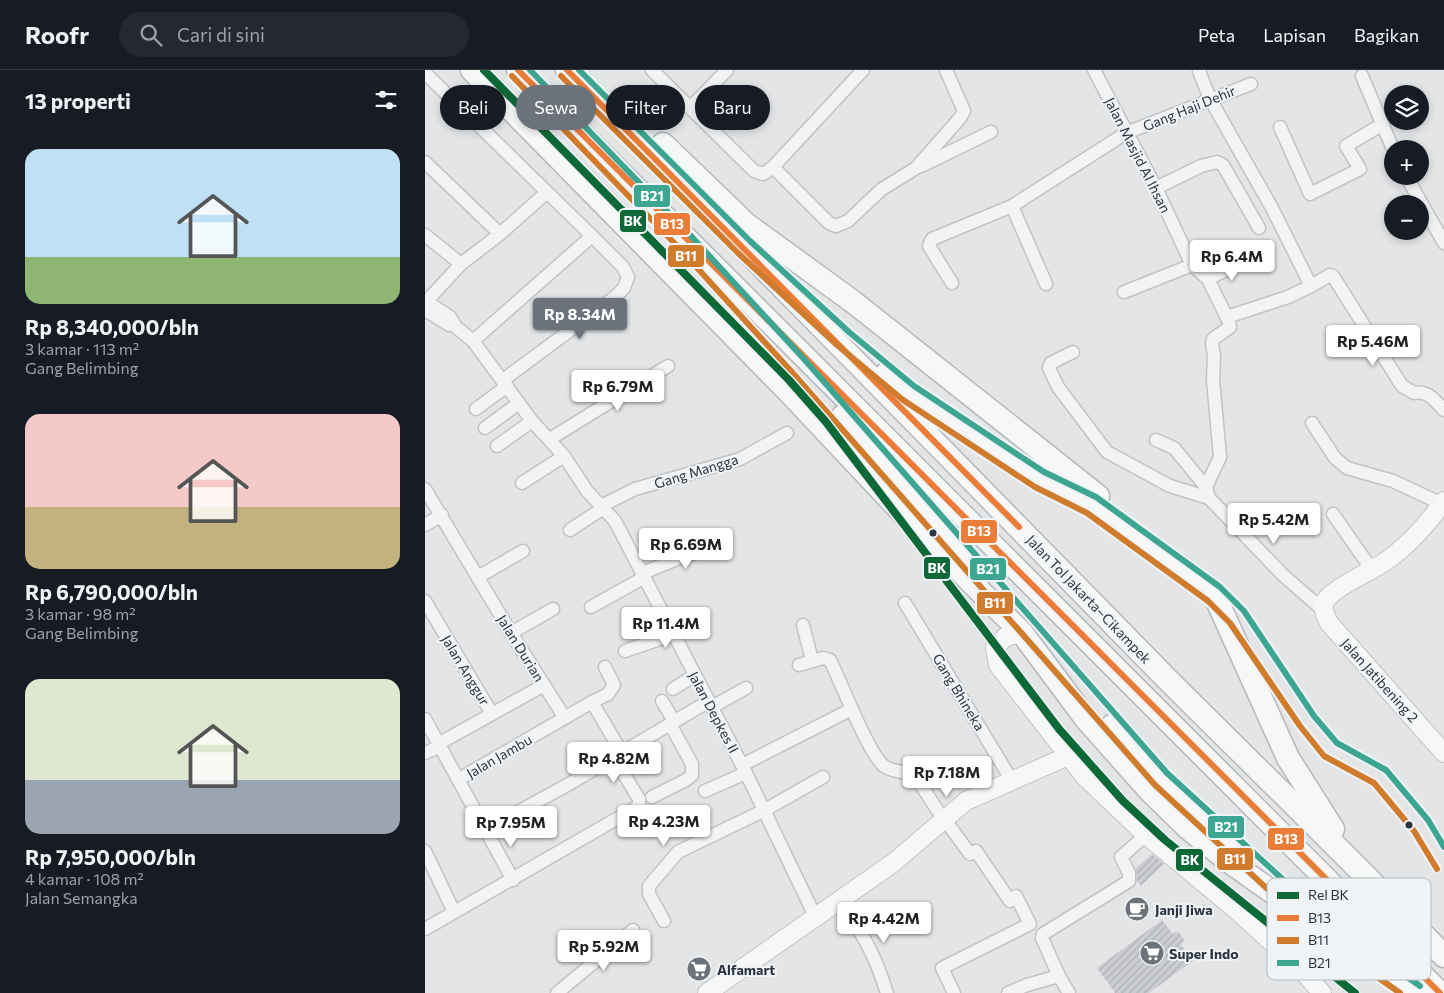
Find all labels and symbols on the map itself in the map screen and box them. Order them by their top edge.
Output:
street label: Gang Haji Dehir [1140,82,1238,134]
street label: Jalan Masjid Al Ihsan [1102,94,1174,216]
line badge: B21 [633,184,671,208]
text: B21 [640,187,664,204]
line badge: BK [619,209,647,233]
text: BK [623,212,643,229]
line badge: B13 [653,212,691,236]
text: B13 [660,215,684,232]
pin: Rp 6.4M [1186,240,1278,282]
line badge: B11 [667,244,705,268]
text: B11 [675,247,697,264]
pin: Rp 8.34M [528,298,632,340]
pin: Rp 5.46M [1321,324,1425,367]
pin: Rp 6.79M [566,370,670,412]
street label: Gang Mangga [652,450,740,492]
pin: Rp 5.42M [1222,502,1326,545]
line badge: B13 [960,519,998,544]
text: B13 [967,522,991,539]
pin: Rp 6.69M [634,528,738,570]
unlabelled marker [928,528,938,538]
street label: Jalan Tol Jakarta–Cikampek [1023,531,1155,667]
line badge: BK [923,556,951,580]
line badge: B21 [969,557,1007,581]
text: BK [927,559,947,576]
text: B21 [976,560,1000,577]
line badge: B11 [976,591,1014,615]
text: B11 [984,594,1006,611]
pin: Rp 11.4M [614,606,718,649]
street label: Jalan Durian [494,611,548,685]
street label: Jalan Anggur [438,632,494,709]
street label: Jalan Jatibening 2 [1338,635,1422,726]
street label: Gang Bhineka [929,650,989,734]
street label: Jalan Depkes II [685,668,743,756]
street label: Jalan Jambu [463,730,535,782]
pin: Rp 4.82M [562,742,666,784]
pin: Rp 7.18M [895,756,999,798]
pin: Rp 4.23M [612,804,716,847]
pin: Rp 7.95M [459,806,563,848]
line badge: B21 [1207,815,1245,839]
text: B21 [1214,818,1238,835]
unlabelled marker [1404,820,1414,830]
line badge: B13 [1267,827,1305,851]
text: B13 [1274,830,1298,847]
line badge: B11 [1216,847,1254,871]
line badge: BK [1175,848,1204,872]
text: B11 [1224,850,1246,867]
text: BK [1180,851,1200,868]
legend [1267,878,1431,980]
text: Rel BK [1308,886,1349,903]
cafe icon: Janji Jiwa [1124,896,1150,922]
place label: Janji Jiwa [1155,901,1213,918]
pin: Rp 4.42M [832,902,936,944]
text: B13 [1308,909,1331,926]
pin: Rp 5.92M [552,930,656,972]
text: B11 [1308,931,1329,948]
supermarket icon: Super Indo [1139,940,1165,966]
place label: Super Indo [1169,945,1239,962]
text: B21 [1308,954,1331,971]
supermarket icon: Alfamart [686,956,712,982]
place label: Alfamart [717,961,775,978]

